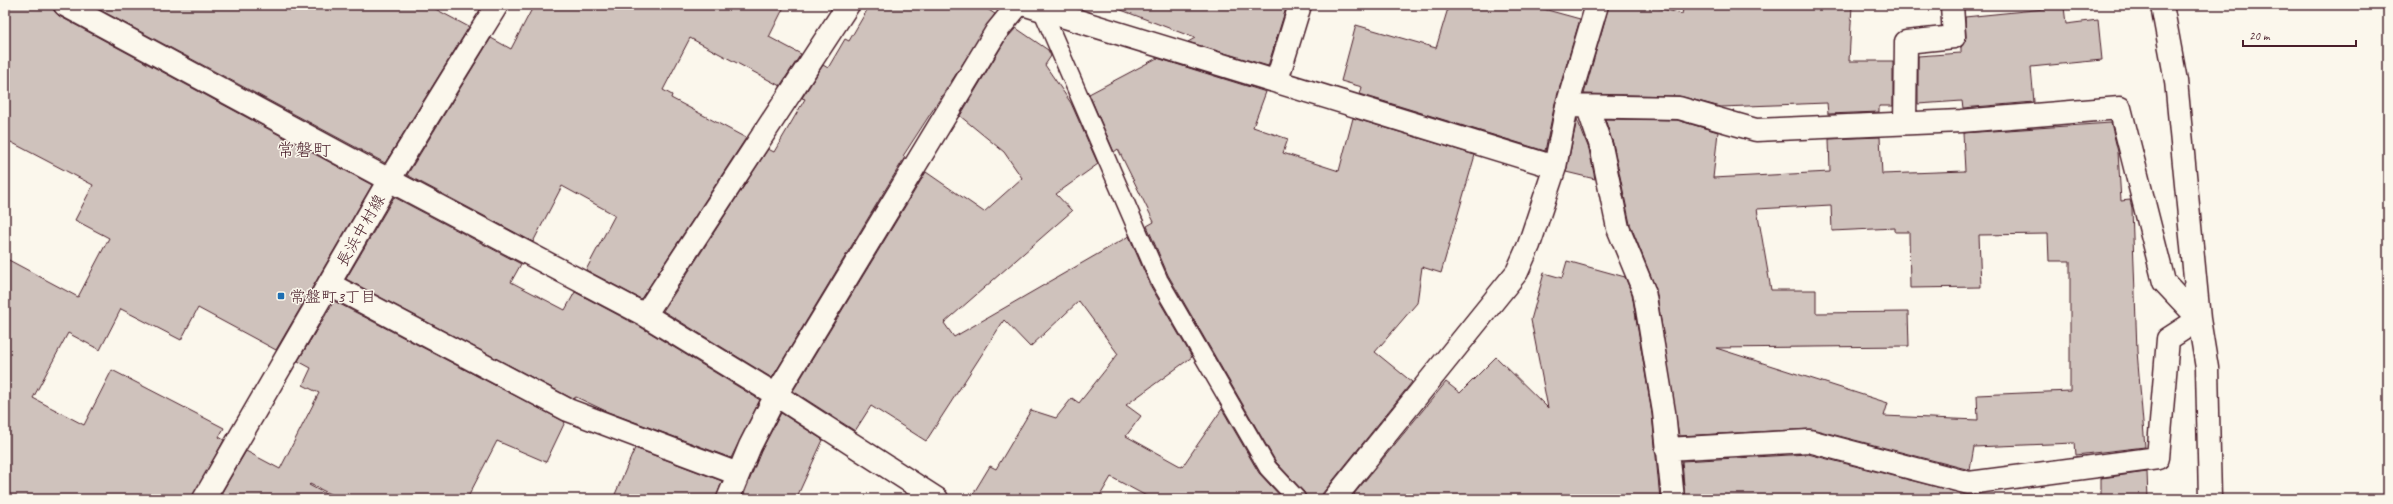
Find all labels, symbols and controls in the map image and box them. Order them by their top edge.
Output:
scale bar [2243,22,2356,48]
text: 20 m [2249,28,2271,44]
district label: 常磐町 [277,139,331,161]
street label: 長浜中村線 [332,191,390,270]
place label: 常盤町3丁目 [289,287,376,307]
marker: 常盤町3丁目 [276,291,286,301]

